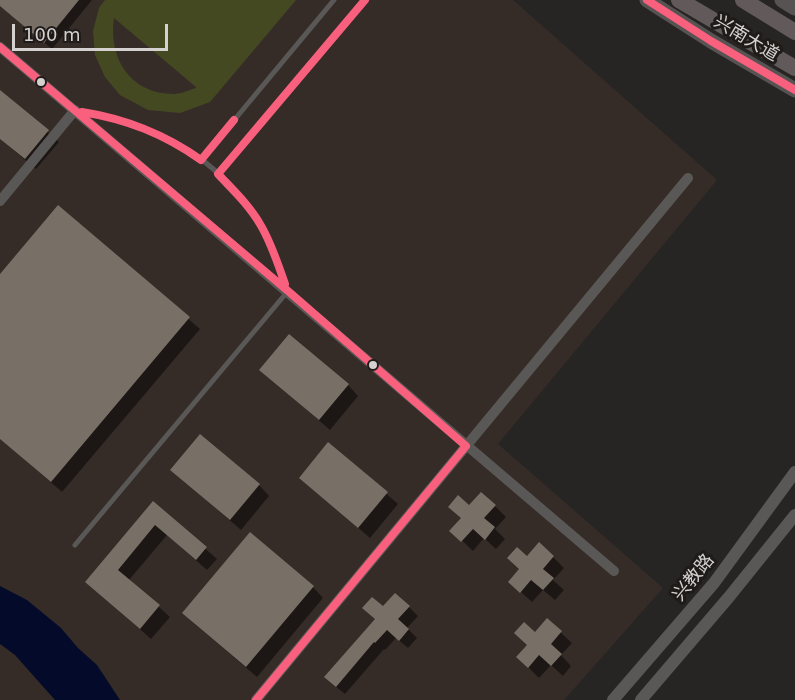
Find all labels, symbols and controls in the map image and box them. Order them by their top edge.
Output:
street label: 兴南大道 [710,11,782,67]
scale bar [15,12,171,50]
text: 100 m [23,24,81,45]
unlabelled marker [35,76,47,88]
unlabelled marker [367,359,379,371]
street label: 兴教路 [669,550,719,606]

